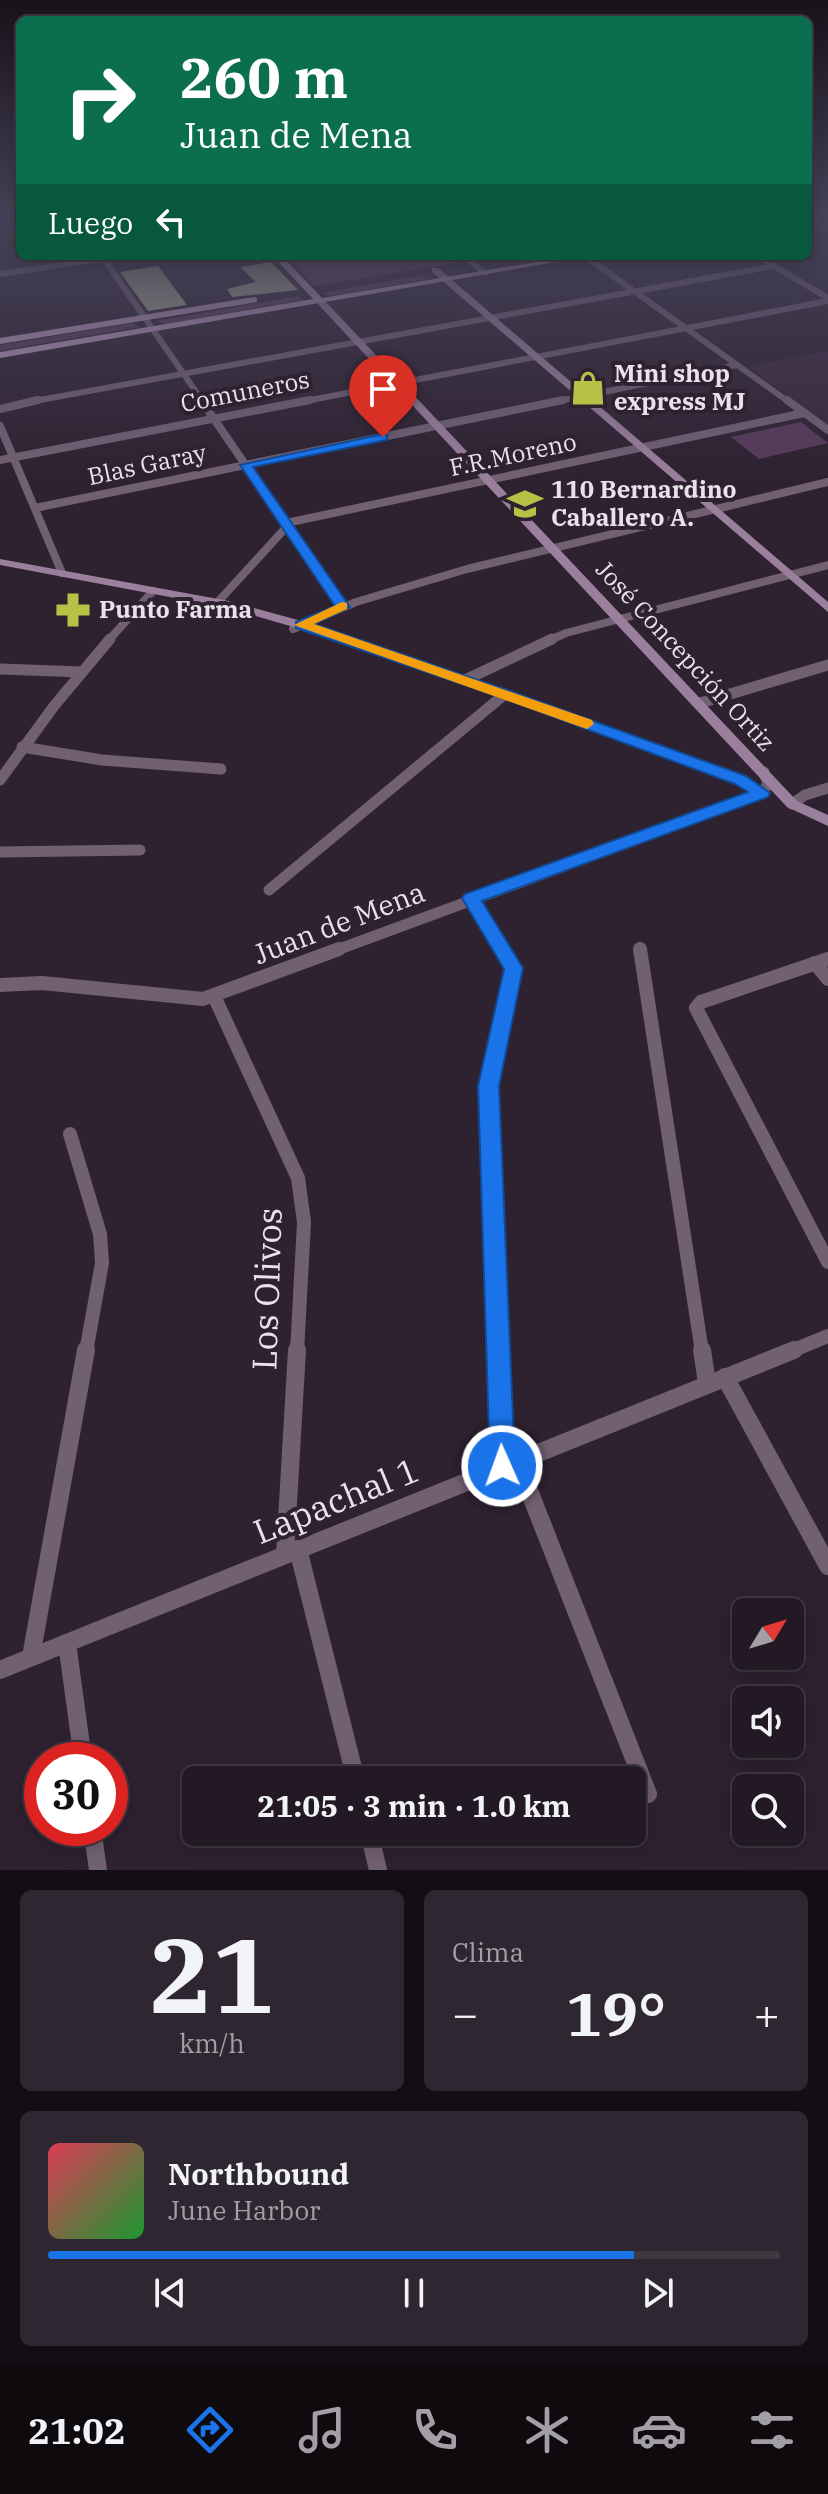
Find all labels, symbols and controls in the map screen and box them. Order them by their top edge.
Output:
text: 260 m [180,41,348,113]
icon: right [48,48,152,152]
text: Juan de Mena [180,111,412,158]
icon: left [149,200,193,244]
text: Luego [48,203,133,242]
pin [349,355,417,437]
place label: Mini shop express MJ [614,357,746,417]
street label: Comuneros [178,363,312,419]
icon: arrive [361,367,405,411]
shop icon: Mini shop express MJ [569,369,607,407]
street label: F.R.Moreno [446,425,579,483]
street label: Blas Garay [84,436,209,492]
place label: 110 Bernardino Caballero A. [551,473,737,533]
school or university icon: 110 Bernardino Caballero A. [506,485,544,523]
street label: José Concepción Ortiz [589,553,782,757]
pharmacy icon: Punto Farma [54,591,92,629]
place label: Punto Farma [99,593,252,625]
street label: Juan de Mena [248,873,430,972]
street label: Los Olivos [241,1207,291,1371]
position arrow [460,1424,544,1508]
street label: Lapachal 1 [247,1447,425,1553]
north arrow [732,1598,804,1670]
map controls [732,1598,804,1846]
button: sound [732,1686,804,1758]
speed limit sign: 30 [24,1742,128,1846]
button: search [732,1774,804,1846]
text: 21:05 · 3 min · 1.0 km [257,1786,571,1825]
text: 21 [150,1906,274,2042]
text: Clima [452,1935,524,1969]
text: 19° [566,1974,666,2053]
text: − [452,1985,478,2042]
text: + [754,1985,780,2042]
text: km/h [179,2026,245,2060]
text: Northbound [168,2154,349,2193]
text: June Harbor [168,2193,321,2227]
icon: previous [148,2271,192,2315]
icon: pause [392,2271,436,2315]
icon: next [636,2271,680,2315]
icon: directions [182,2402,238,2458]
icon: music [294,2402,350,2458]
icon: phone [407,2402,463,2458]
icon: climate [519,2402,575,2458]
icon: car [631,2402,687,2458]
icon: filters [744,2402,800,2458]
text: 21:02 [28,2407,126,2454]

